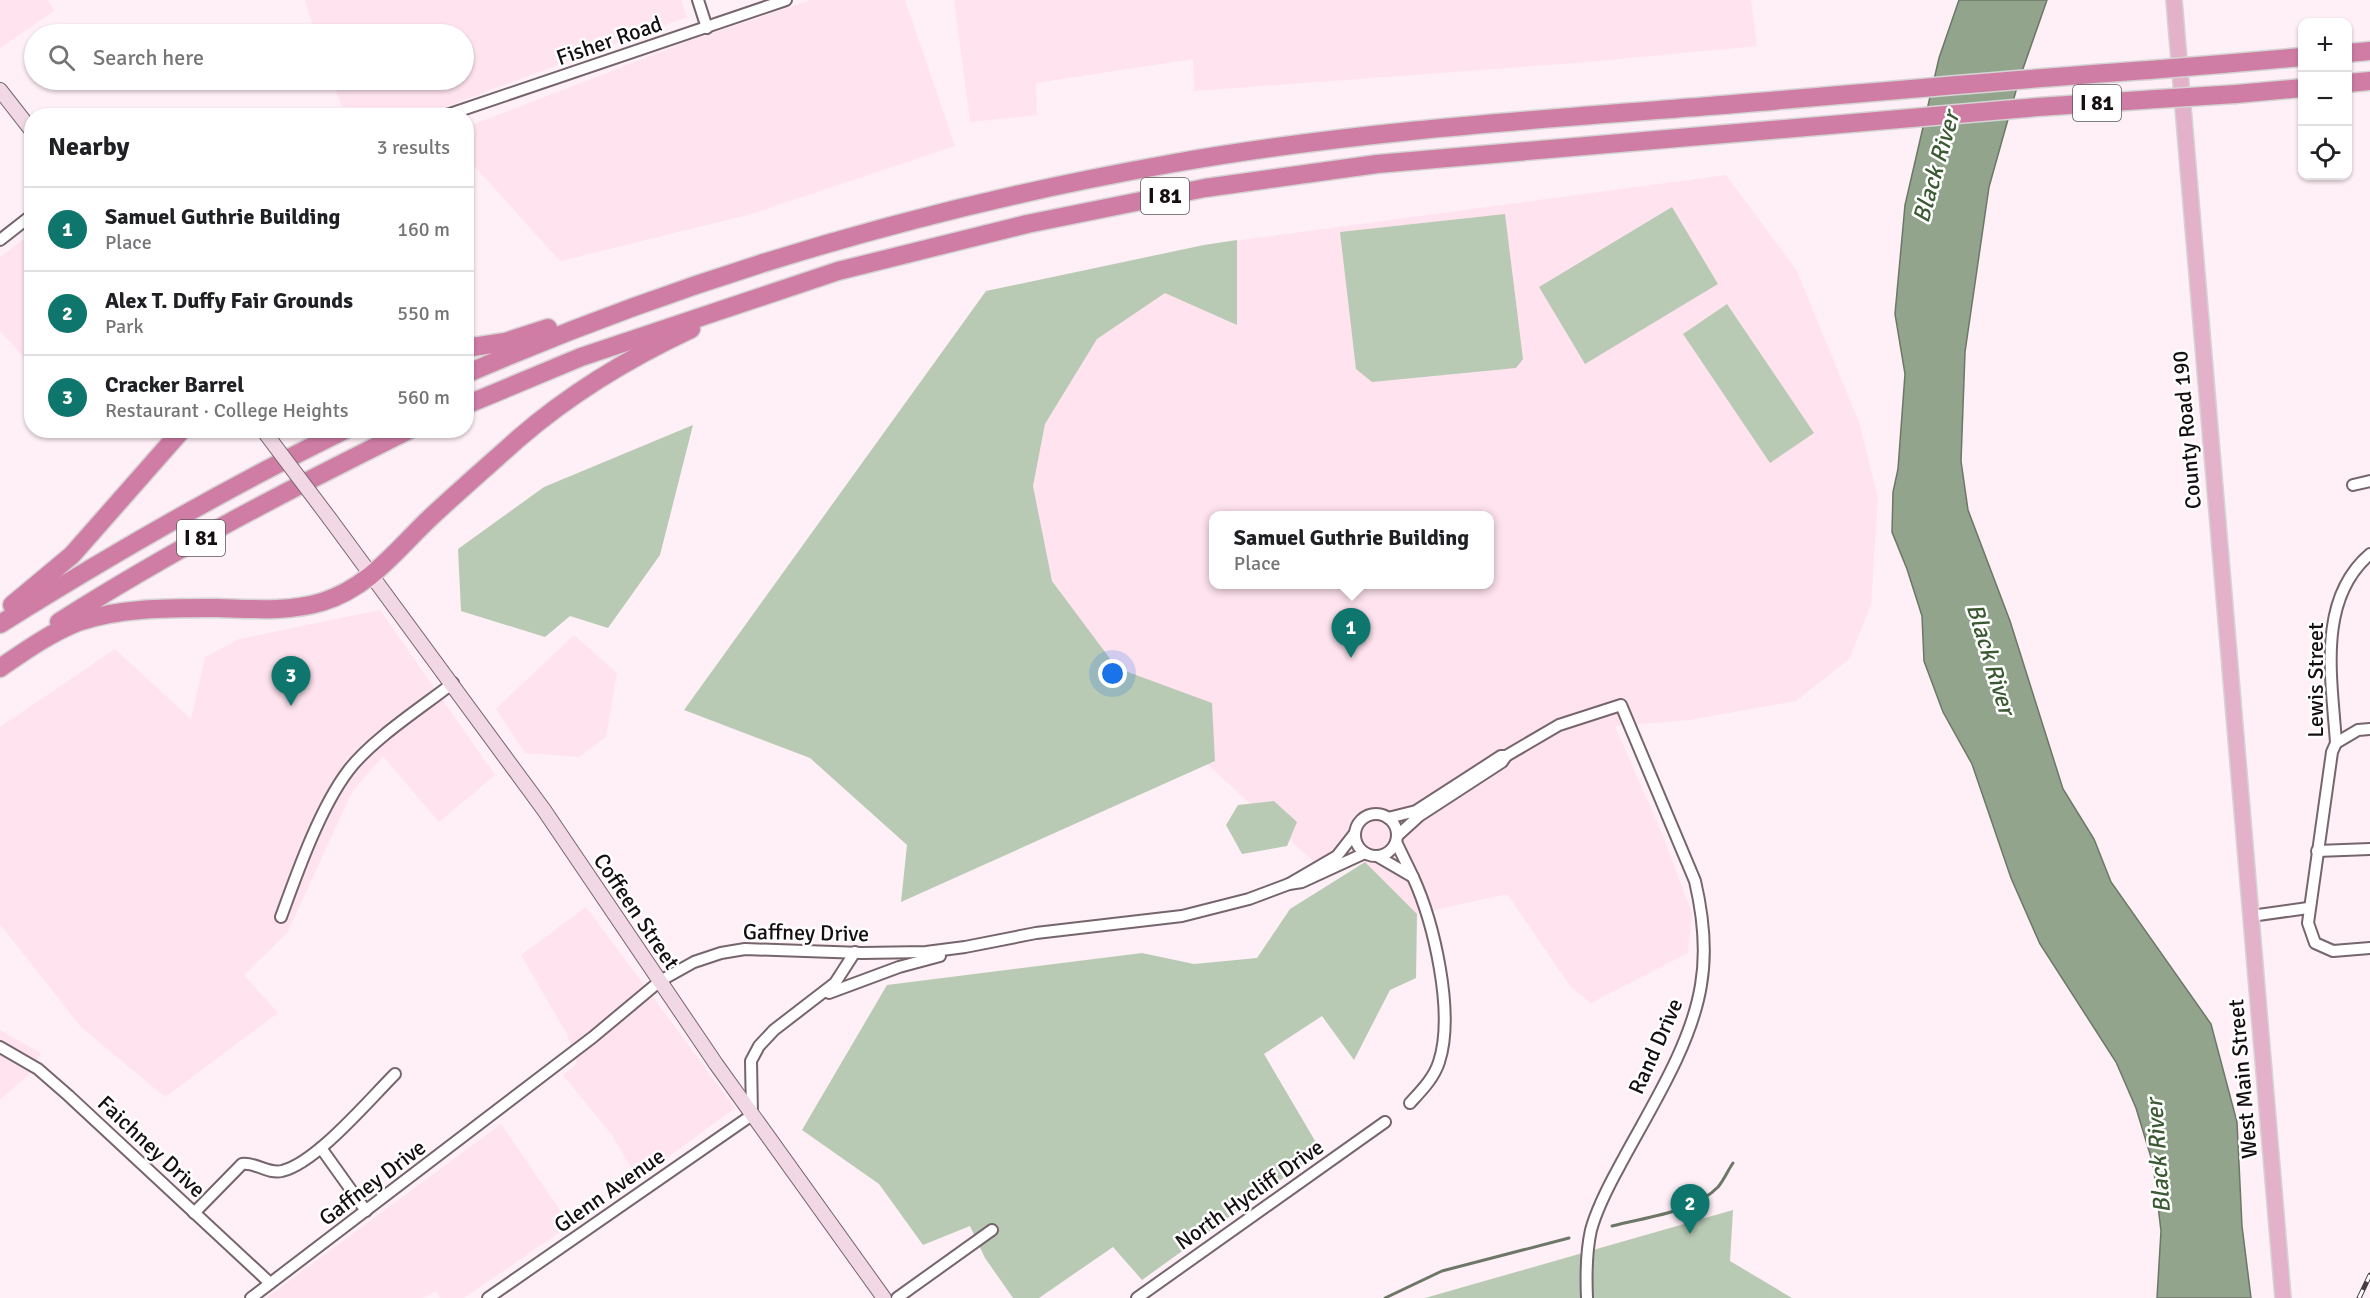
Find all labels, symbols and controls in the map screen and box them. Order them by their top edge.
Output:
street label: Fisher Road [553,10,666,71]
map controls [2298,18,2352,180]
button: + [2298,18,2352,72]
search box [24,24,474,90]
icon: search [45,41,78,74]
text: Search here [93,44,204,71]
button: − [2298,72,2352,126]
road number: I 81 [2073,85,2121,121]
water label: Black River [1906,105,1967,226]
button: locate [2298,126,2352,180]
text: Nearby [48,131,129,163]
text: 3 results [377,135,450,160]
road number: I 81 [1141,178,1189,214]
text: Samuel Guthrie Building [105,203,340,230]
text: 1 [62,217,73,242]
text: 160 m [397,217,450,242]
text: Place [105,230,152,255]
text: Alex T. Duffy Fair Grounds [105,287,353,314]
text: 2 [62,301,73,326]
text: 550 m [397,301,450,326]
text: Park [105,314,143,339]
street label: County Road 190 [2166,350,2207,510]
text: Cracker Barrel [105,371,244,398]
text: 3 [62,385,73,410]
text: 560 m [397,385,450,410]
text: Restaurant · College Heights [105,398,349,423]
popup [1209,511,1494,589]
road number: I 81 [177,520,225,556]
text: Samuel Guthrie Building [1234,524,1469,551]
text: Place [1234,551,1281,576]
water label: Black River [1960,600,2023,721]
pin: 1 [1332,608,1370,658]
street label: Lewis Street [2302,622,2329,738]
pin: 3 [272,656,310,706]
your location [1098,659,1127,688]
street label: Coffeen Street [588,848,686,975]
street label: Gaffney Drive [743,918,869,947]
street label: Rand Drive [1622,994,1689,1098]
street label: West Main Street [2222,998,2263,1160]
street label: Faichney Drive [92,1090,211,1203]
water label: Black River [2139,1095,2177,1214]
street label: North Hycliff Drive [1170,1133,1329,1256]
street label: Gaffney Drive [314,1134,431,1231]
street label: Glenn Avenue [549,1142,670,1238]
pin: 2 [1670,1184,1710,1234]

